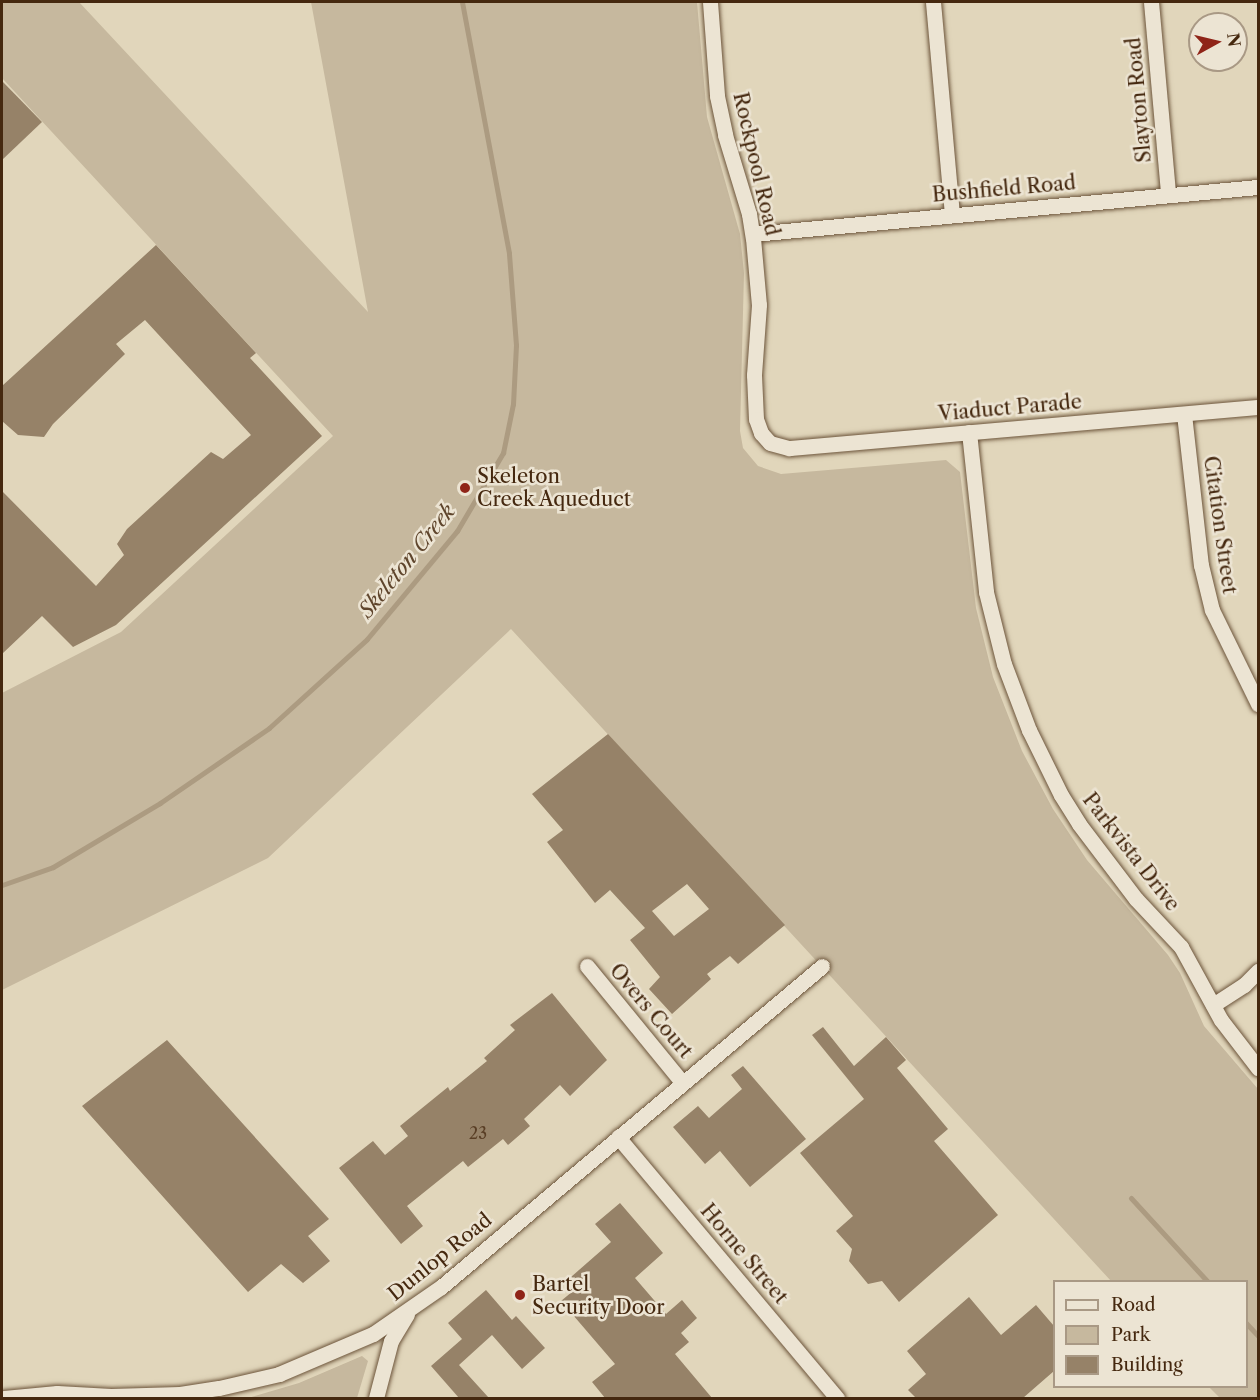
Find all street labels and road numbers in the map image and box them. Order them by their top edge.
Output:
street label: Slayton Road [1122,36,1156,164]
street label: Rockpool Road [728,90,784,238]
street label: Bushfield Road [931,171,1077,207]
street label: Viaduct Parade [937,390,1083,426]
street label: Citation Street [1198,454,1242,596]
street label: Parkvista Drive [1077,788,1185,916]
street label: Overs Court [605,959,697,1063]
street label: Horne Street [695,1199,793,1309]
street label: Dunlop Road [383,1208,497,1306]

